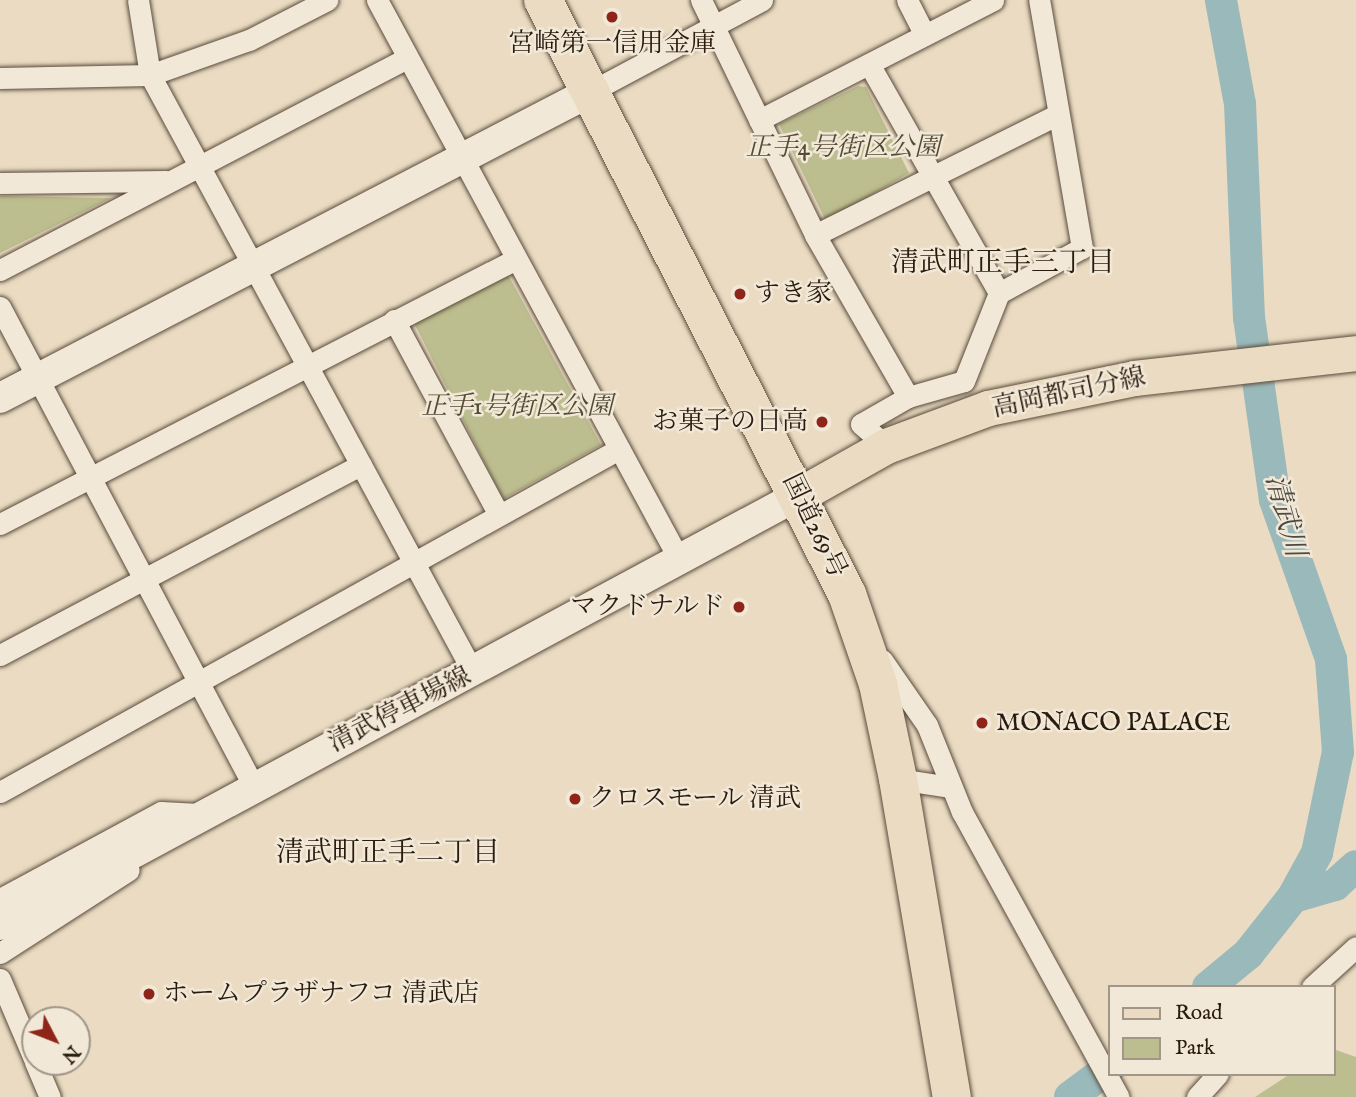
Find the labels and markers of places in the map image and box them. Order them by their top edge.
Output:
marker: 宮崎第一信用金庫 [604,9,620,25]
place label: 宮崎第一信用金庫 [508,28,716,60]
place label: すき家 [754,278,832,310]
marker: すき家 [732,286,748,302]
place label: お菓子の日高 [652,406,808,438]
marker: お菓子の日高 [814,414,830,430]
place label: マクドナルド [569,591,725,623]
marker: マクドナルド [731,599,747,615]
place label: MONACO PALACE [996,707,1231,739]
marker: MONACO PALACE [974,715,990,731]
place label: クロスモール 清武 [589,783,802,815]
marker: クロスモール 清武 [567,791,583,807]
place label: ホームプラザナフコ 清武店 [163,978,481,1010]
marker: ホームプラザナフコ 清武店 [141,986,157,1002]

